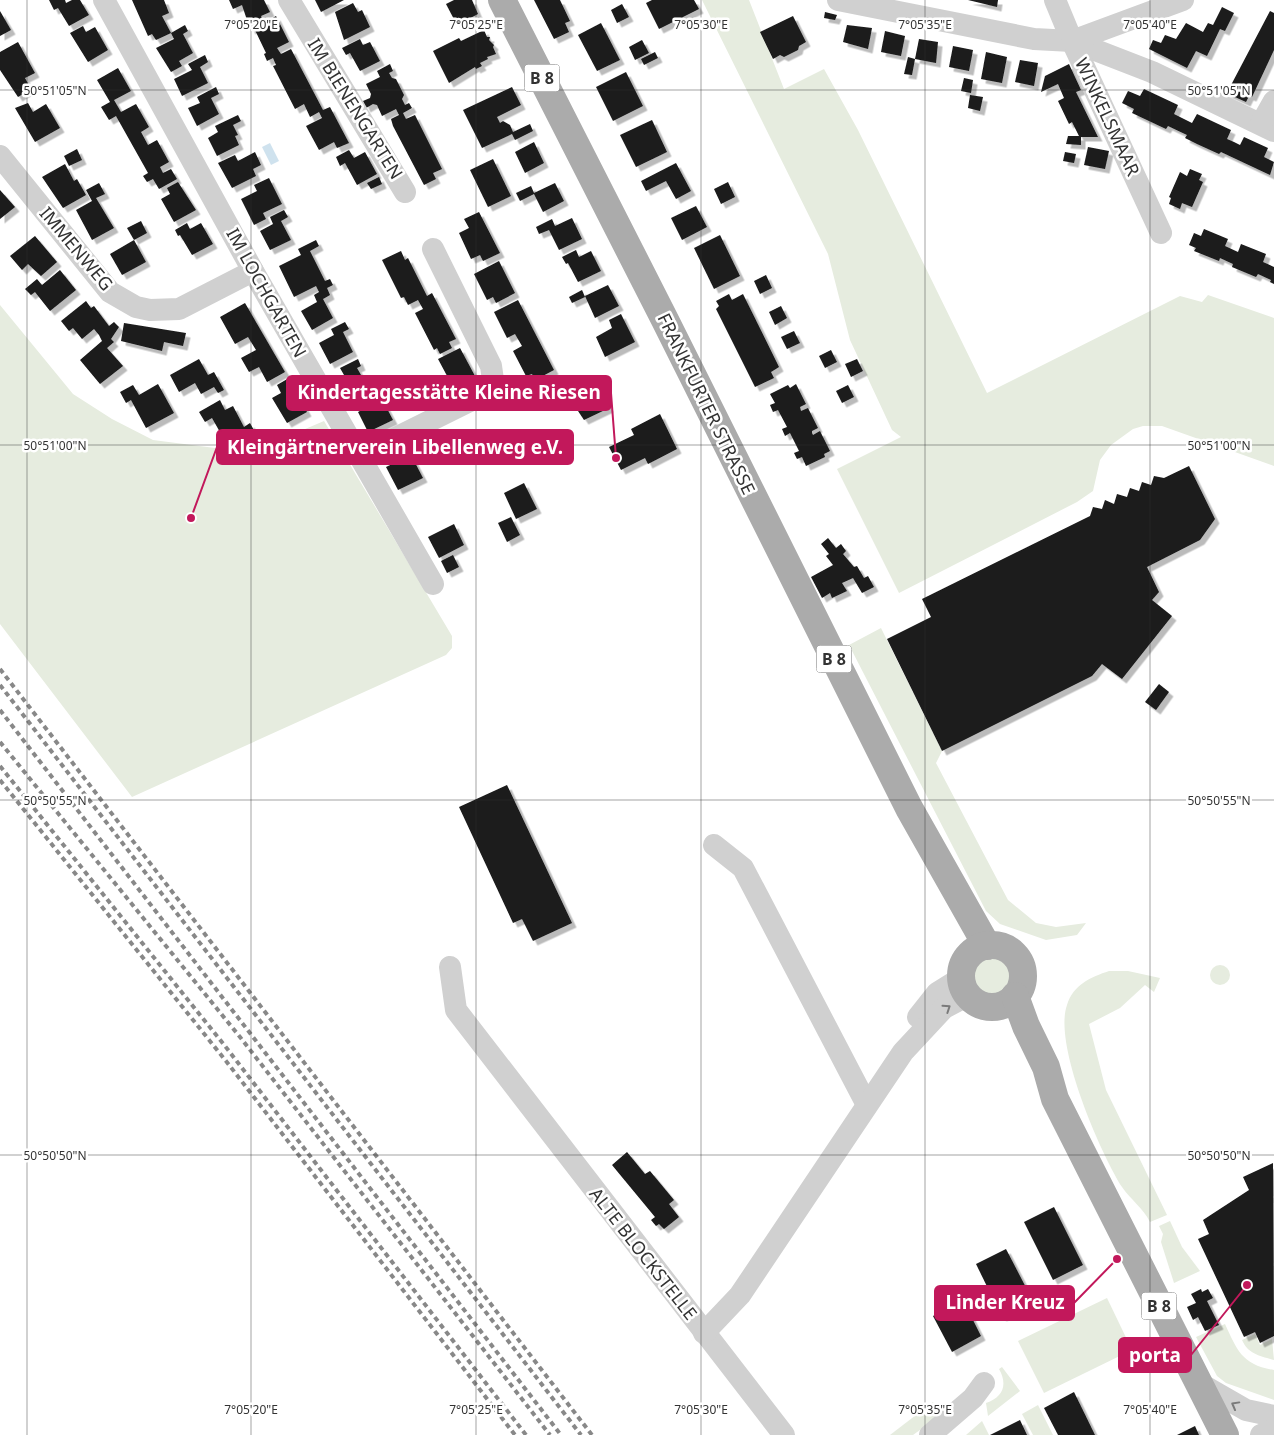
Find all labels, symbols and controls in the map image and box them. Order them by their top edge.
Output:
text: 7°05'20"E [224,16,278,33]
text: 7°05'25"E [449,16,503,33]
text: 7°05'30"E [674,16,728,33]
text: 7°05'35"E [898,16,952,33]
text: 7°05'40"E [1123,16,1177,33]
street label: IM BIENENGARTEN [303,34,409,183]
street label: WINKELSMAAR [1070,54,1146,179]
road number: B 8 [524,64,560,92]
text: 50°51'05"N [23,82,87,99]
text: 50°51'05"N [1187,82,1251,99]
street label: IMMENWEG [35,201,119,295]
street label: IM LOCHGARTEN [221,224,312,362]
street label: FRANKFURTER STRASSE [653,309,761,498]
callout: Kindertagesstätte Kleine Riesen [287,376,611,410]
text: Kindertagesstätte Kleine Riesen [297,379,601,405]
callout: Kleingärtnerverein Libellenweg e.V. [217,430,573,464]
text: Kleingärtnerverein Libellenweg e.V. [227,434,563,460]
text: 50°51'00"N [23,437,87,454]
text: 50°51'00"N [1187,437,1251,454]
road number: B 8 [816,646,852,672]
text: 50°50'55"N [23,792,87,809]
text: 50°50'55"N [1187,792,1251,809]
one-way arrow [942,1004,951,1014]
text: 50°50'50"N [23,1147,87,1164]
text: 50°50'50"N [1187,1147,1251,1164]
street label: ALTE BLOCKSTELLE [585,1182,703,1324]
callout: Linder Kreuz [935,1286,1074,1320]
text: Linder Kreuz [945,1289,1065,1315]
road number: B 8 [1142,1292,1176,1320]
callout: porta [1119,1338,1191,1372]
text: porta [1129,1342,1181,1368]
text: 7°05'20"E [224,1401,278,1418]
text: 7°05'25"E [449,1401,503,1418]
text: 7°05'30"E [674,1401,728,1418]
text: 7°05'35"E [898,1401,952,1418]
text: 7°05'40"E [1123,1401,1177,1418]
one-way arrow [1231,1401,1240,1411]

